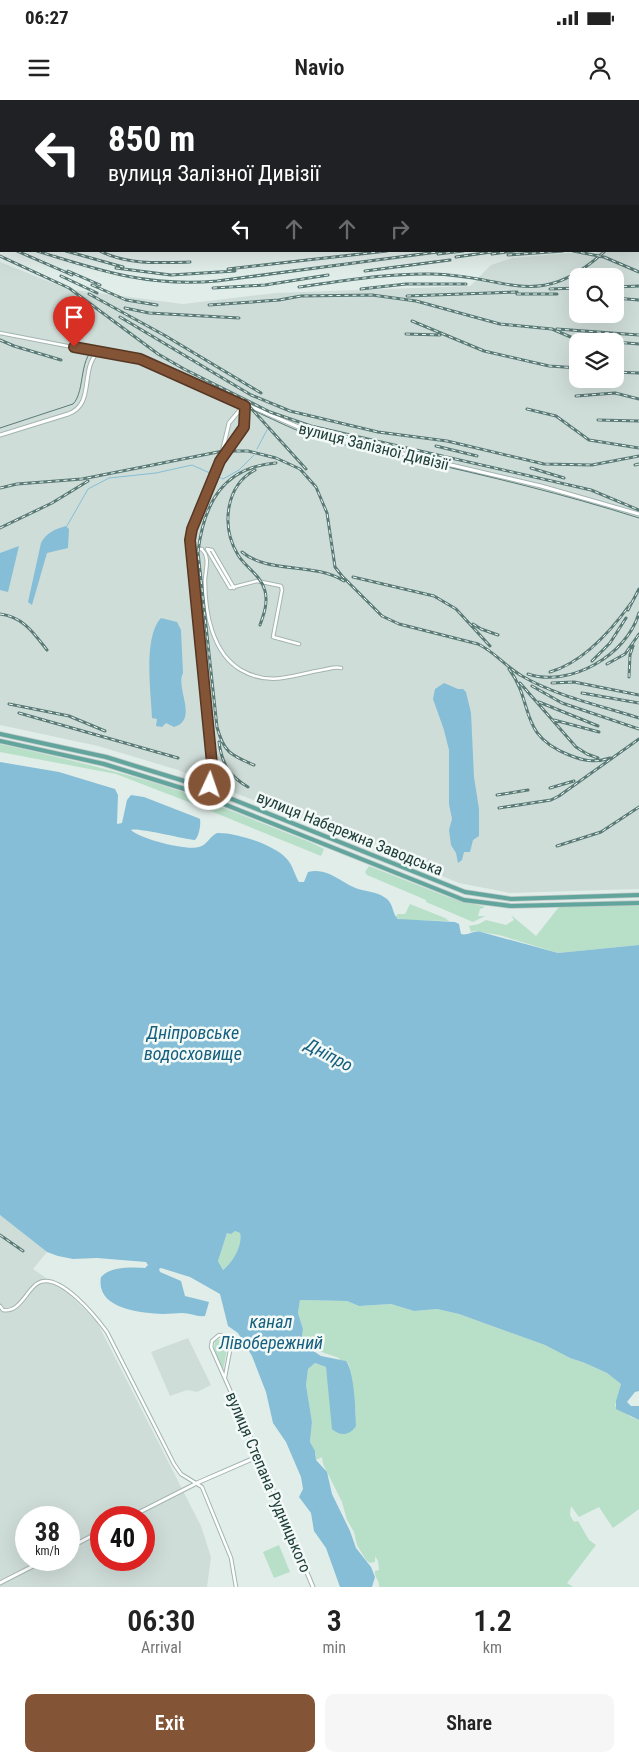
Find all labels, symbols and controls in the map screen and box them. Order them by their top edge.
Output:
text: 06:27 [25,6,69,29]
icon: menu [25,54,53,82]
icon: person [586,54,614,82]
text: Navio [295,55,344,80]
text: 850 m [108,119,195,160]
icon: left [25,120,90,185]
text: вулиця Залізної Дивізії [108,161,320,186]
icon: left [227,215,255,243]
icon: ahead [280,215,308,243]
icon: ahead [333,215,361,243]
icon: right [386,215,414,243]
map controls [569,268,624,388]
button: search [569,268,624,323]
pin [53,296,95,347]
icon: arrive [60,303,88,331]
button: layers [569,333,624,388]
street label: вулиця Залізної Дивізії [297,419,452,475]
position arrow [183,758,235,810]
street label: вулиця Набережна Заводська [254,787,446,880]
water label: Дніпровське водосховище [144,1022,242,1064]
water label: Дніпро [301,1033,357,1076]
water label: канал Лівобережний [218,1311,323,1353]
street label: вулиця Степана Рудницького [222,1389,315,1575]
speed limit sign: 40 [90,1506,155,1571]
text: 38 [35,1518,60,1547]
text: km/h [35,1544,60,1558]
text: 06:30 [127,1603,195,1638]
text: 3 [327,1603,342,1638]
text: 1.2 [473,1603,512,1638]
text: Arrival [141,1638,182,1657]
text: min [323,1638,346,1657]
text: km [483,1638,502,1657]
button: Exit [25,1694,315,1752]
button: Share [325,1694,614,1752]

